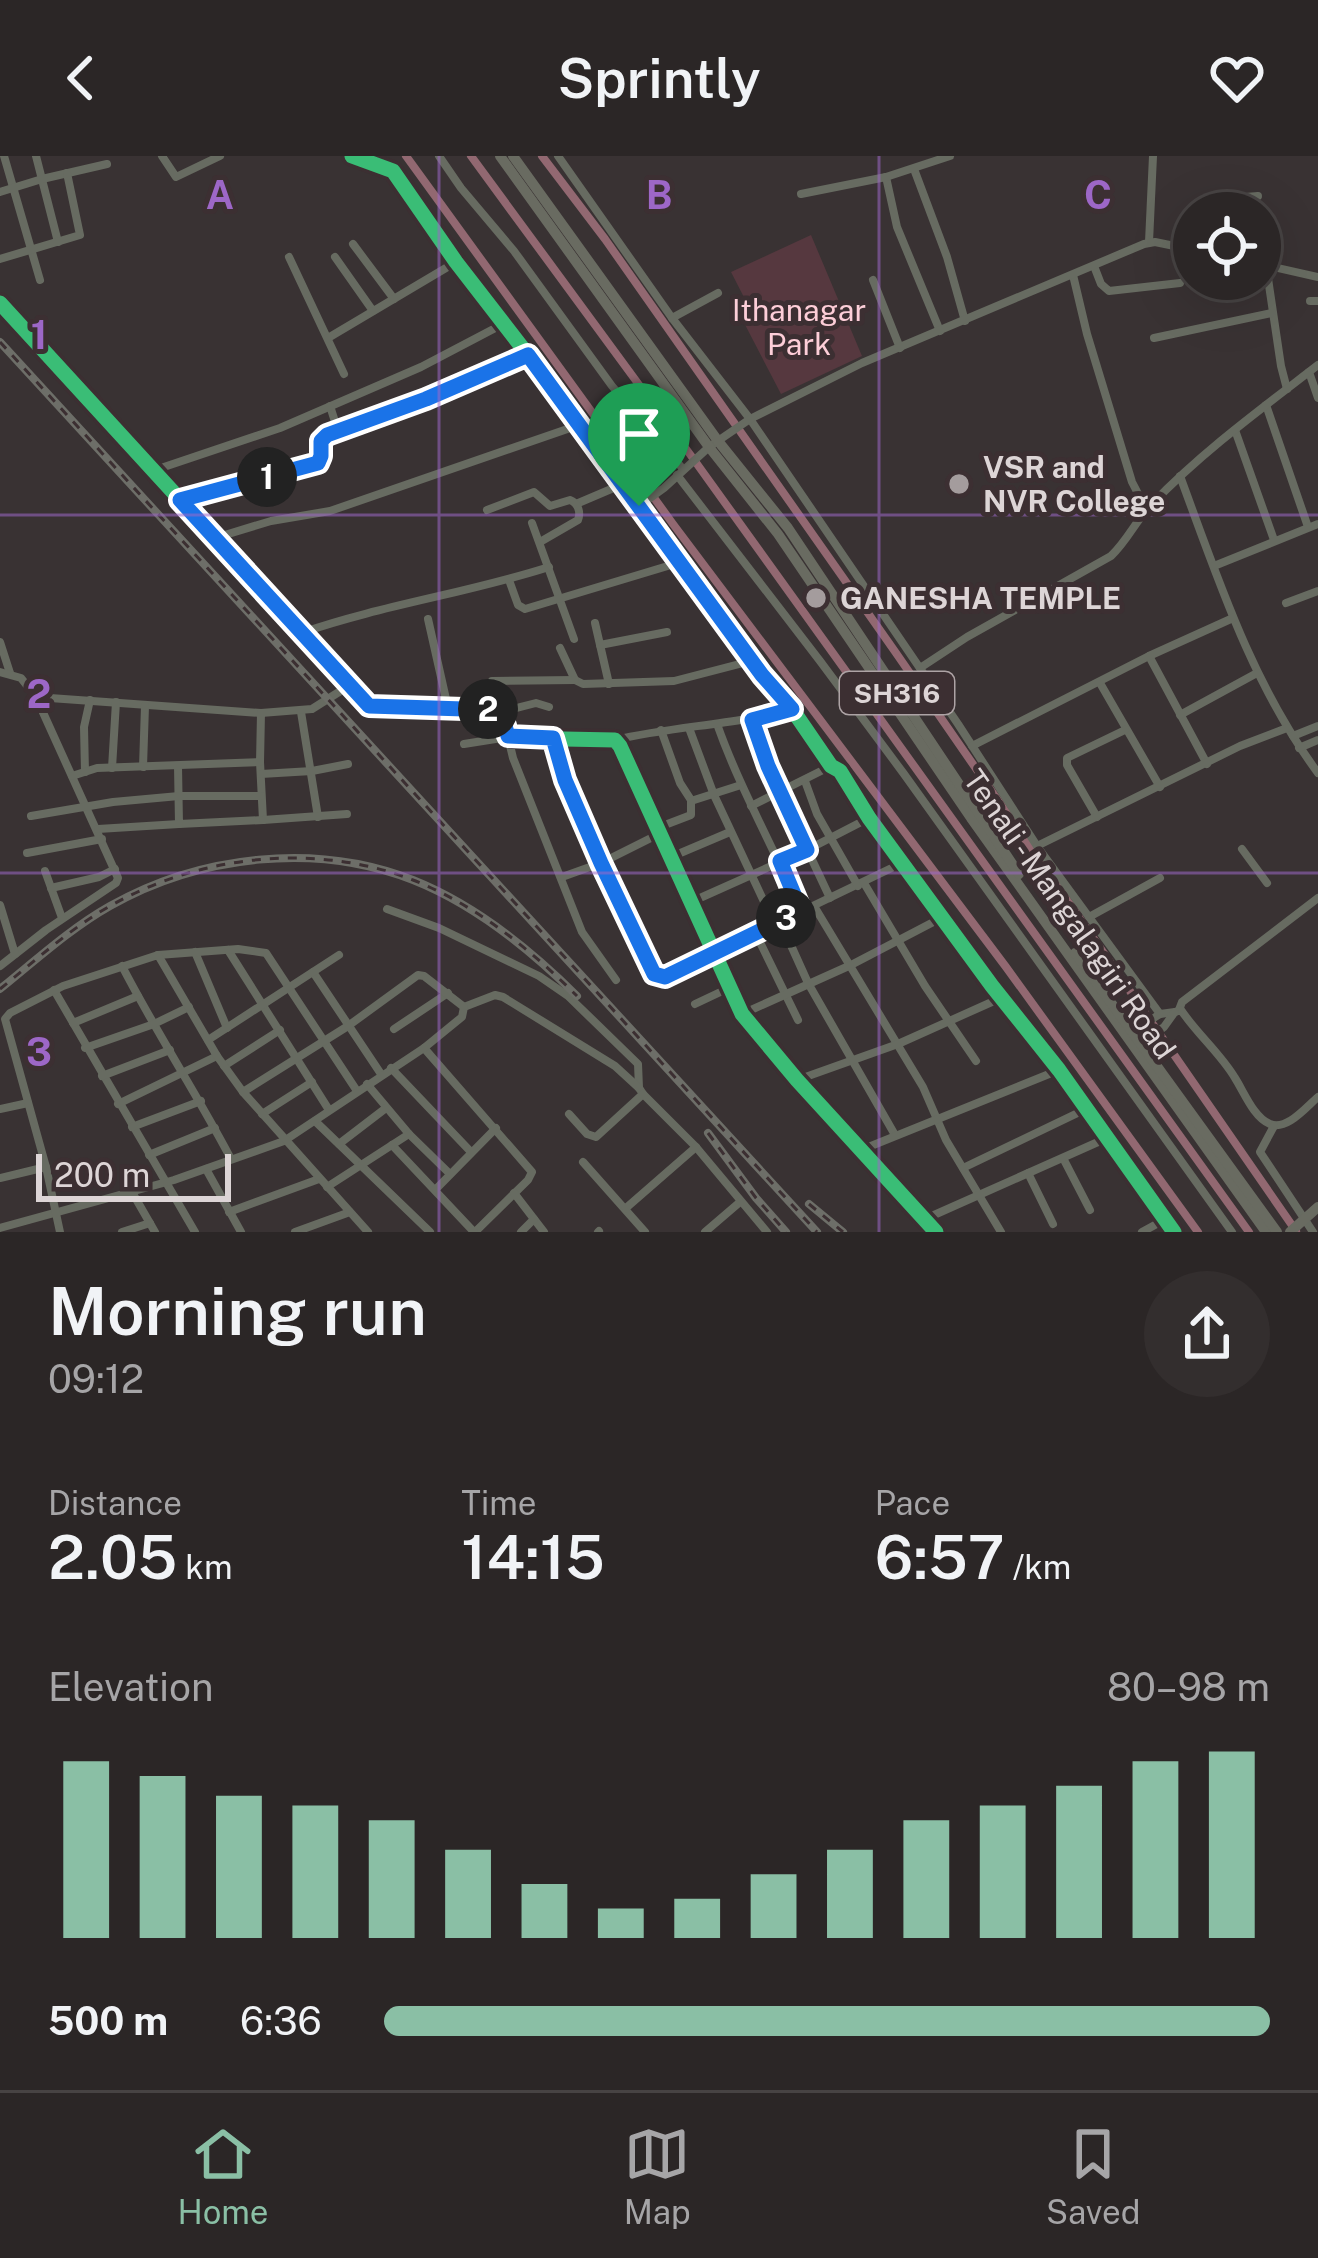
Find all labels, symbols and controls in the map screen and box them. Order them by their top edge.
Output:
icon: back [48,45,114,111]
icon: heart [1204,45,1270,111]
text: Sprintly [557,47,761,110]
text: A [206,172,234,218]
text: B [646,172,672,218]
text: C [1084,172,1112,218]
map controls [1173,192,1281,300]
button: locate [1173,192,1281,300]
park label: Ithanagar Park [732,292,866,362]
text: 1 [31,312,47,358]
pin [588,383,690,506]
icon: arrive [606,401,672,467]
pin: 1 [237,447,297,507]
place label: VSR and NVR College [983,449,1165,519]
text: 1 [260,458,274,496]
marker: VSR and NVR College [946,471,972,497]
place label: GANESHA TEMPLE [840,580,1121,616]
marker: GANESHA TEMPLE [803,585,829,611]
text: 2 [27,671,51,717]
road number: SH316 [840,672,954,714]
pin: 2 [458,679,518,739]
text: 2 [478,690,498,728]
street label: Tenali - Mangalagiri Road [956,762,1184,1066]
pin: 3 [756,888,816,948]
text: 3 [775,899,797,937]
text: 3 [26,1029,52,1075]
scale bar [36,1148,231,1201]
text: 200 m [54,1156,150,1194]
button: share [1144,1271,1270,1397]
text: Morning run [48,1272,427,1350]
text: 09:12 [48,1356,144,1402]
text: Distance [48,1484,182,1522]
text: Time [461,1484,537,1522]
text: Pace [875,1484,950,1522]
text: 2.05 [48,1522,177,1593]
text: 14:15 [461,1522,605,1593]
text: 6:57 [875,1522,1005,1593]
text: km [177,1548,232,1586]
text: /km [1005,1548,1071,1586]
text: Elevation [48,1664,214,1710]
text: 80–98 m [1107,1664,1270,1710]
text: 500 m [48,1998,168,2044]
text: 6:36 [240,1998,322,2044]
tab: Home [178,2121,269,2231]
tab: Map [624,2121,691,2231]
tab: Saved [1046,2121,1140,2231]

